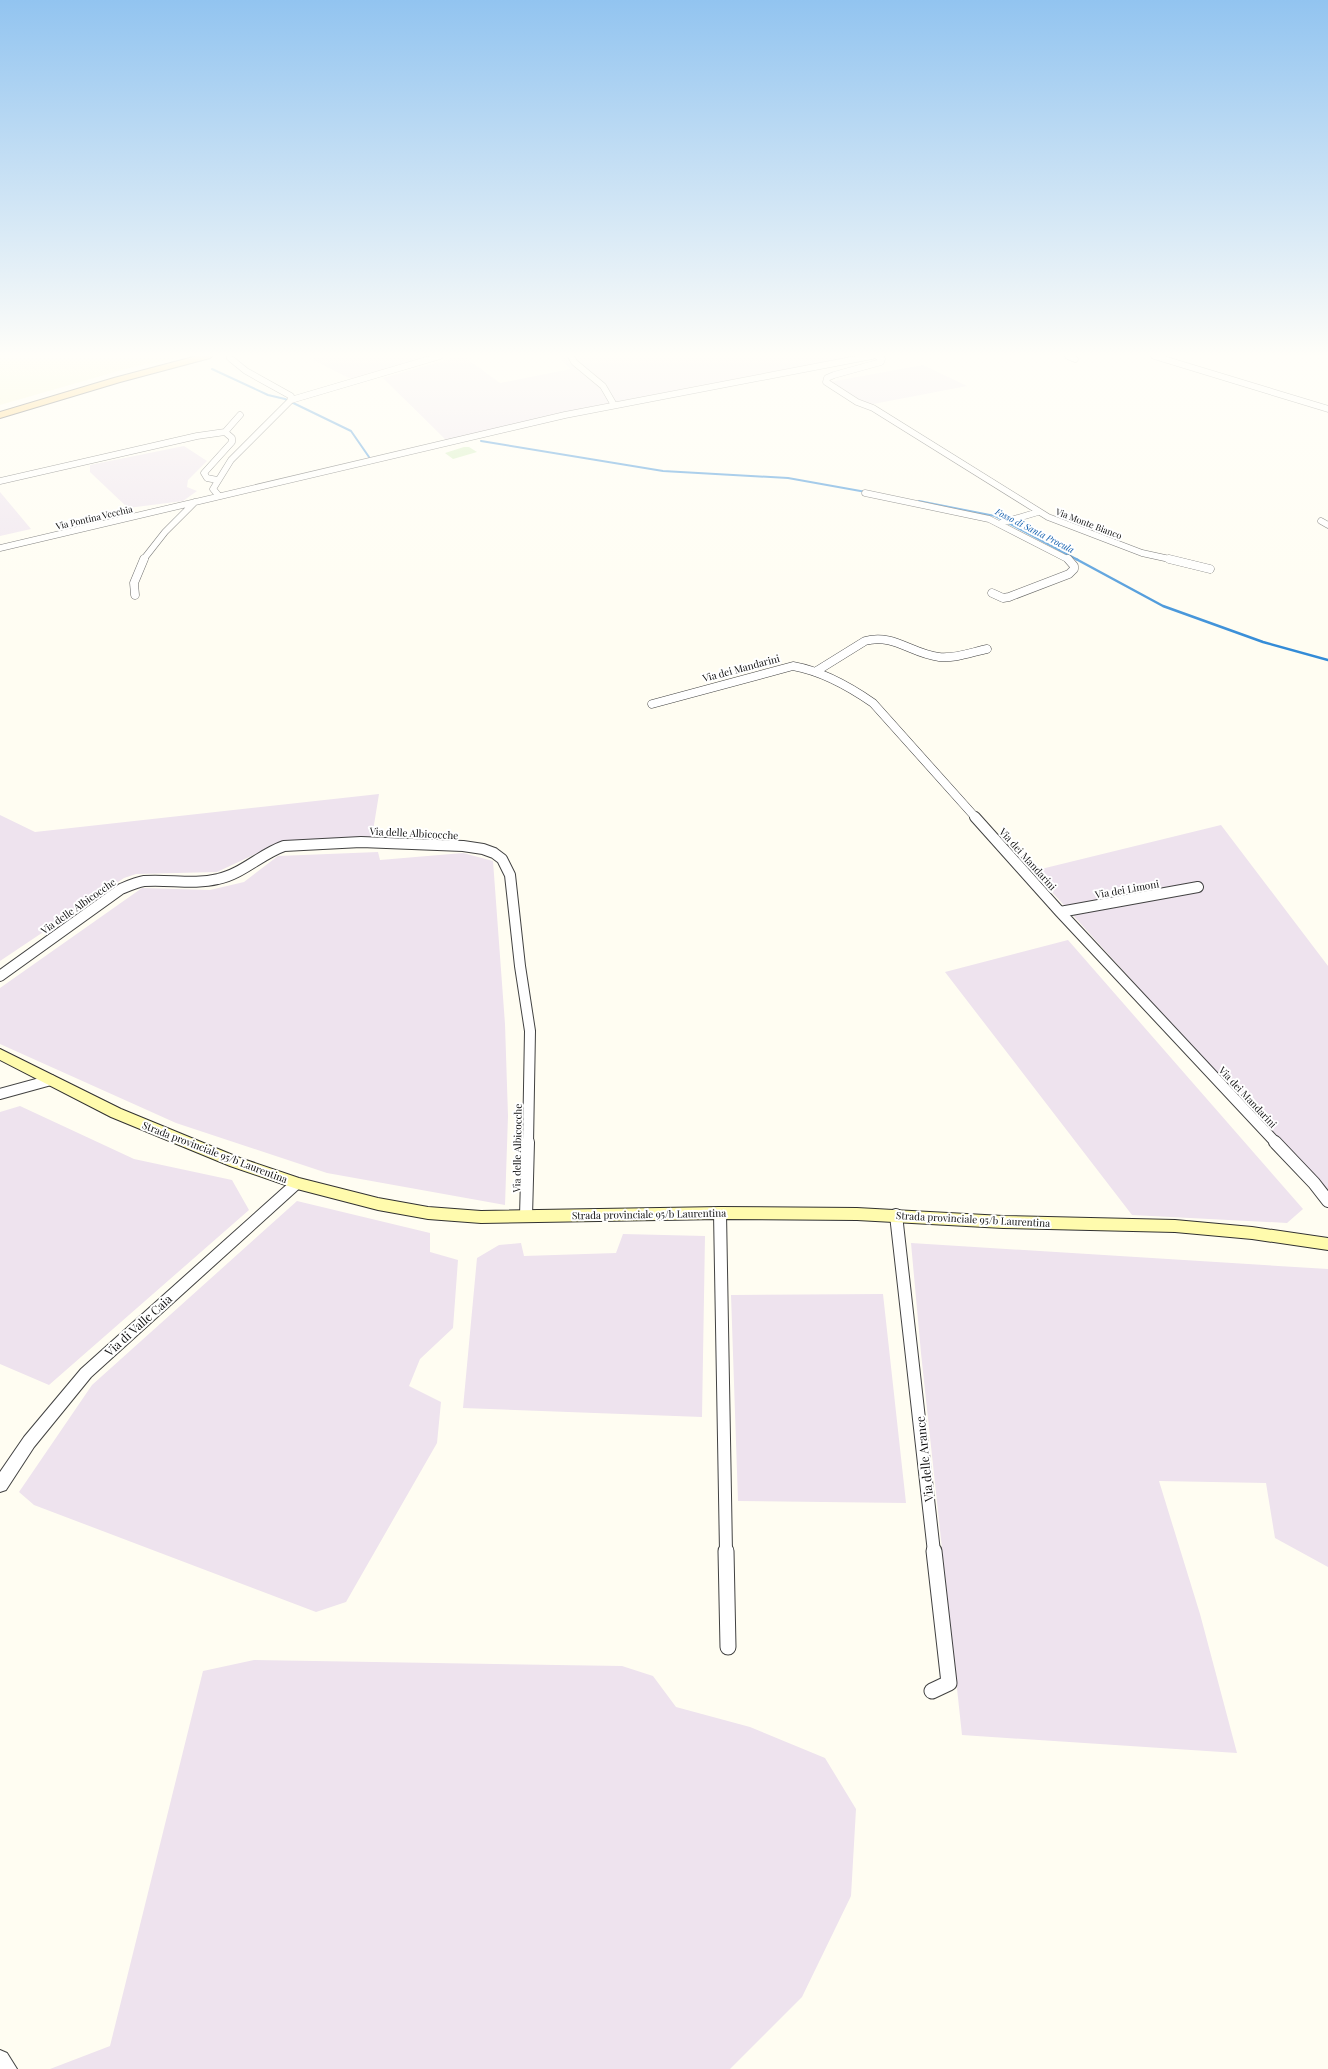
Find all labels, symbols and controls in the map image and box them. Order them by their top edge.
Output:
street label: Via Pontina Vecchia [53,502,134,532]
water label: Fosso di Santa Procula [993,504,1077,555]
street label: Via Monte Bianco [1053,504,1124,541]
street label: Via dei Mandarini [700,651,781,685]
street label: Via delle Albicocche [368,824,459,842]
street label: Via dei Mandarini [996,824,1060,893]
street label: Via delle Albicocche [37,875,118,938]
street label: Via dei Limoni [1093,876,1160,902]
street label: Via dei Mandarini [1215,1063,1280,1131]
street label: Via delle Albicocche [509,1104,525,1193]
street label: Strada provinciale 95/b Laurentina [140,1118,290,1186]
street label: Strada provinciale 95/b Laurentina [572,1206,726,1222]
street label: Strada provinciale 95/b Laurentina [896,1208,1050,1230]
street label: Via di Valle Caia [100,1291,175,1360]
street label: Via delle Arance [912,1415,937,1504]

